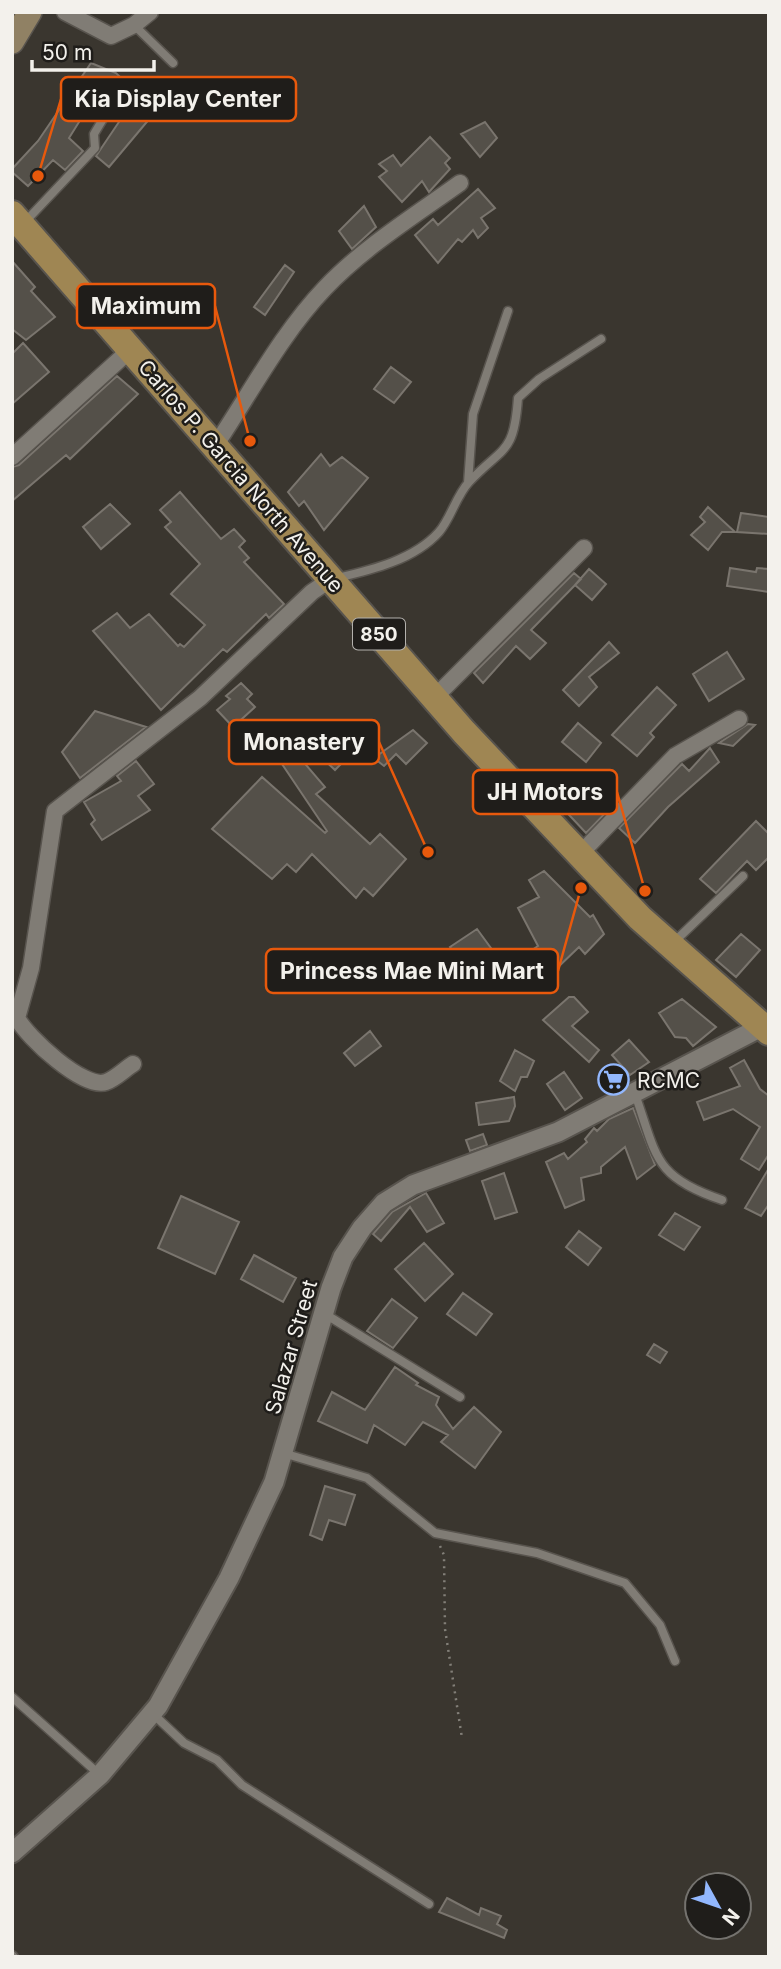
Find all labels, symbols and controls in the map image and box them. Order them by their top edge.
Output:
scale bar [32,28,154,72]
text: 50 m [42,40,92,65]
callout: Kia Display Center [61,77,296,121]
text: Kia Display Center [75,85,281,113]
callout: Maximum [77,284,215,328]
text: Maximum [91,292,201,320]
street label: Carlos P. Garcia North Avenue [133,355,349,597]
road number: 850 [353,618,405,650]
callout: Monastery [229,720,379,764]
text: Monastery [243,728,365,756]
callout: JH Motors [473,770,617,814]
text: JH Motors [487,778,603,806]
callout: Princess Mae Mini Mart [266,949,558,993]
text: Princess Mae Mini Mart [280,957,545,985]
supermarket icon: RCMC [597,1063,631,1097]
place label: RCMC [637,1068,700,1093]
street label: Salazar Street [260,1277,322,1417]
north arrow [683,1871,753,1941]
text: N [717,1904,744,1930]

